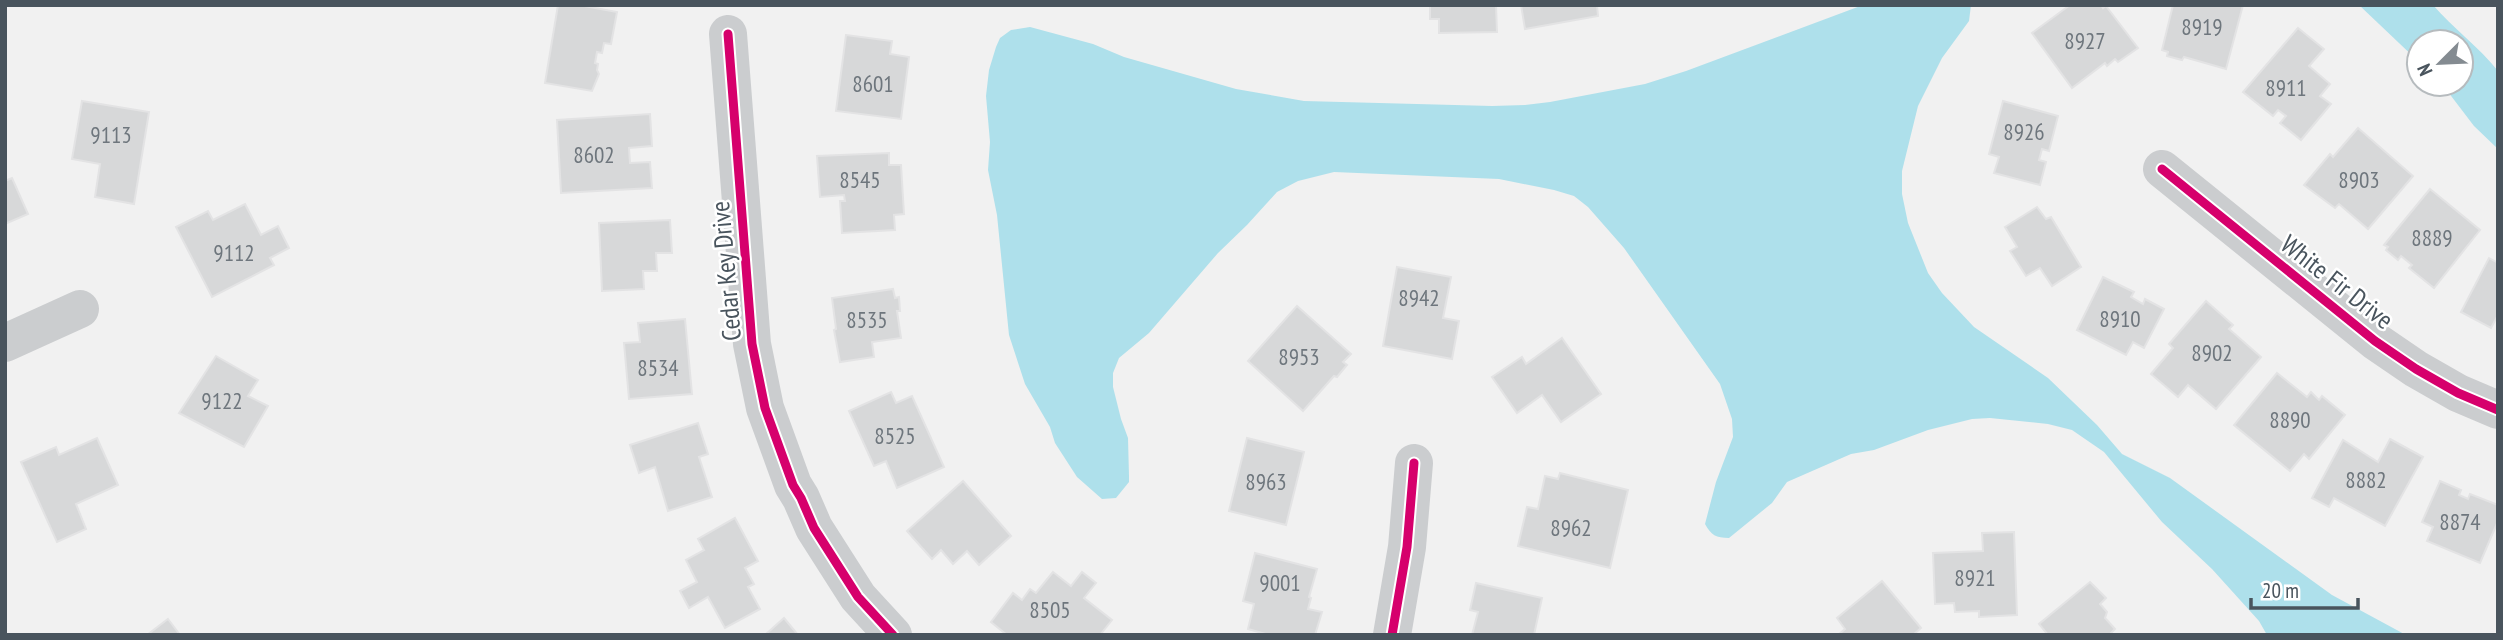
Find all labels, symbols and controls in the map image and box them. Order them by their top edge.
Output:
house number: 8919 [2181,12,2223,41]
house number: 8927 [2064,26,2106,55]
north arrow [2405,28,2475,98]
text: N [2411,60,2438,79]
house number: 8601 [852,69,894,98]
house number: 8911 [2265,73,2307,102]
house number: 8926 [2003,117,2045,146]
house number: 9113 [90,120,132,149]
house number: 8602 [573,140,615,169]
house number: 8545 [839,165,881,194]
house number: 8903 [2338,165,2380,194]
street label: Cedar Key Drive [703,200,748,342]
house number: 8889 [2411,223,2453,252]
street label: White Fir Drive [2274,227,2400,336]
house number: 9112 [213,238,255,267]
house number: 8942 [1398,283,1440,312]
house number: 8910 [2099,304,2141,333]
house number: 8535 [846,305,888,334]
house number: 8902 [2191,338,2233,367]
house number: 8953 [1278,342,1320,371]
house number: 8534 [637,353,679,382]
house number: 9122 [201,386,243,415]
house number: 8890 [2269,405,2311,434]
house number: 8525 [874,421,916,450]
house number: 8882 [2345,465,2387,494]
house number: 8963 [1245,467,1287,496]
house number: 8874 [2439,507,2481,536]
house number: 8962 [1550,513,1592,542]
house number: 8921 [1954,563,1996,592]
scale bar [2251,566,2358,610]
house number: 9001 [1259,568,1301,597]
text: 20 m [2262,577,2299,604]
house number: 8505 [1029,595,1071,624]

